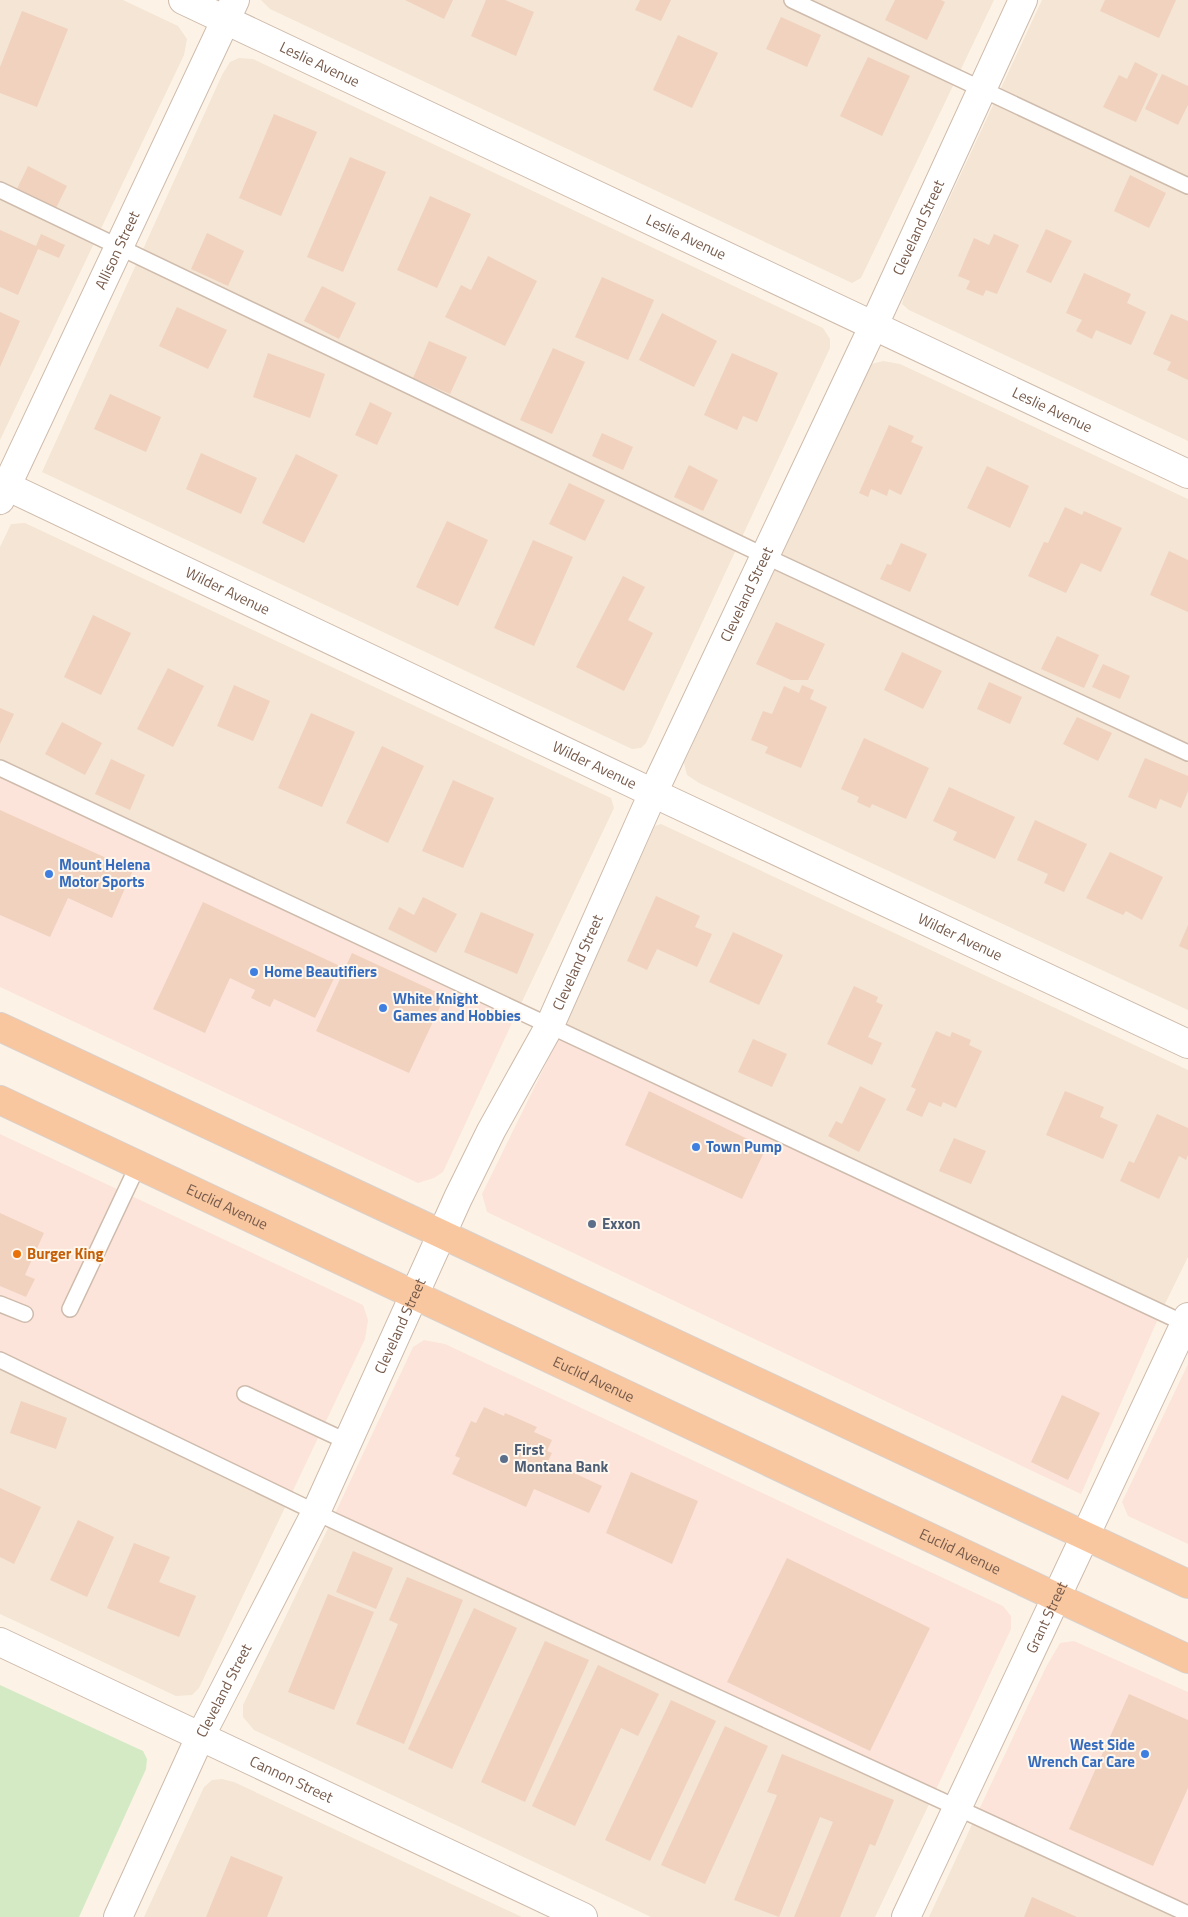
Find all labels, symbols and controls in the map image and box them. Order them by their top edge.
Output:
street label: Leslie Avenue [276,35,364,93]
street label: Cleveland Street [886,175,950,279]
street label: Allison Street [89,206,146,293]
street label: Leslie Avenue [642,208,730,266]
street label: Leslie Avenue [1008,381,1096,438]
street label: Cleveland Street [714,542,779,646]
street label: Wilder Avenue [182,561,274,621]
street label: Wilder Avenue [549,735,641,795]
place label: Mount Helena Motor Sports [59,853,151,893]
marker: Mount Helena Motor Sports [43,868,55,880]
street label: Wilder Avenue [914,907,1006,966]
street label: Cleveland Street [546,910,609,1014]
place label: Home Beautifiers [264,960,377,983]
marker: Home Beautifiers [248,966,260,978]
place label: White Knight Games and Hobbies [393,987,521,1027]
marker: White Knight Games and Hobbies [377,1002,389,1014]
place label: Town Pump [706,1135,782,1158]
marker: Town Pump [690,1141,702,1153]
street label: Euclid Avenue [183,1177,272,1235]
place label: Exxon [602,1212,641,1235]
marker: Exxon [586,1218,598,1230]
place label: Burger King [27,1242,104,1265]
marker: Burger King [11,1248,23,1260]
street label: Cleveland Street [368,1274,432,1377]
street label: Euclid Avenue [549,1350,638,1408]
place label: First Montana Bank [514,1438,609,1478]
marker: First Montana Bank [498,1453,510,1465]
street label: Euclid Avenue [916,1522,1005,1580]
street label: Grant Street [1020,1577,1073,1657]
street label: Cleveland Street [190,1639,258,1741]
place label: West Side Wrench Car Care [1028,1733,1135,1773]
marker: West Side Wrench Car Care [1139,1748,1151,1760]
street label: Cannon Street [246,1749,338,1809]

